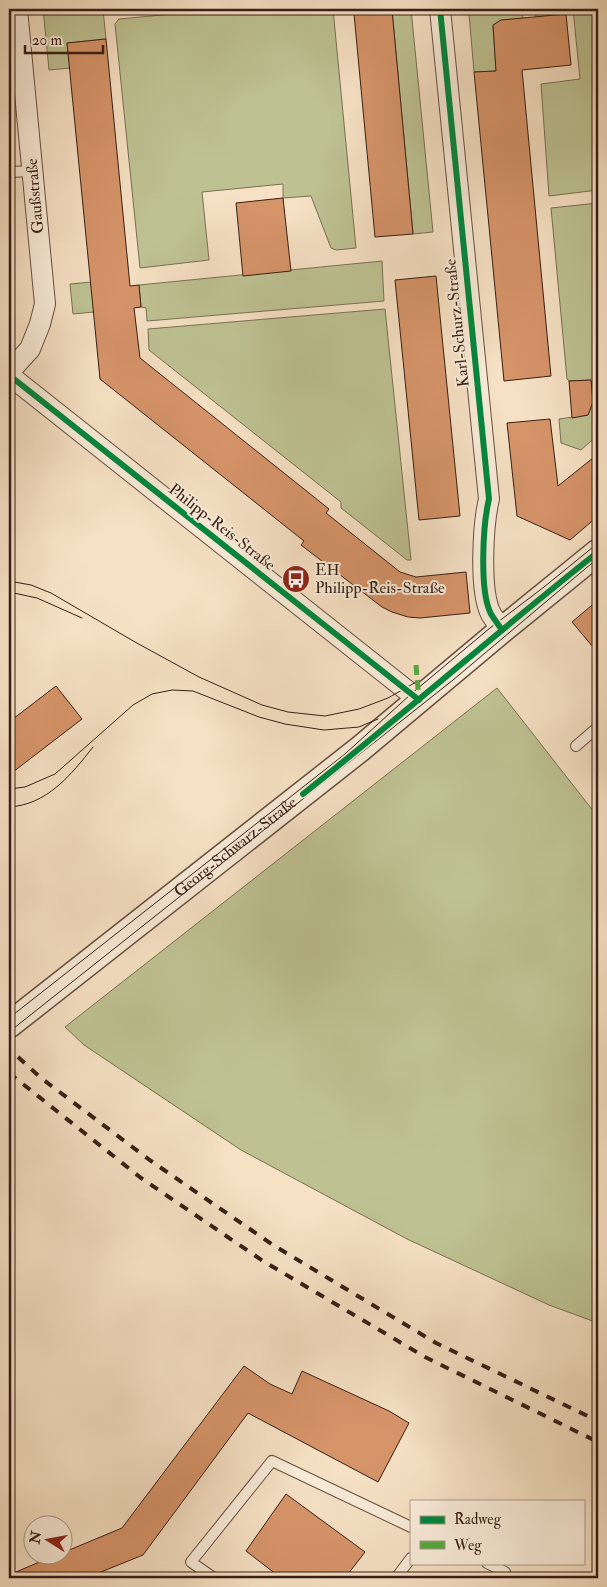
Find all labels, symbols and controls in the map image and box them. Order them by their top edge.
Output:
scale bar [25,22,102,54]
text: 20 m [32,31,62,50]
street label: Gaußstraße [22,157,48,234]
street label: Karl-Schurz-Straße [440,258,474,388]
street label: Philipp-Reis-Straße [164,479,280,576]
place label: EH Philipp-Reis-Straße [315,560,445,599]
bus stop icon: EH Philipp-Reis-Straße [281,564,311,594]
street label: Georg-Schwarz-Straße [170,792,301,901]
legend [410,1500,584,1564]
text: Radweg [454,1510,502,1529]
north arrow [22,1514,72,1564]
text: N [26,1529,45,1546]
text: Weg [453,1536,482,1555]

